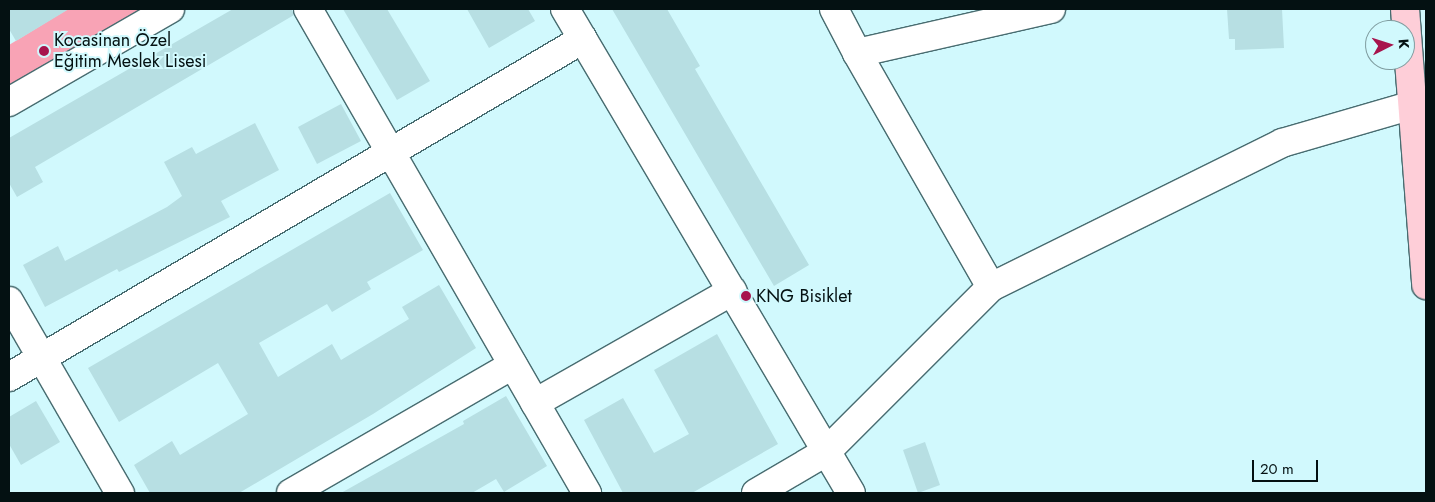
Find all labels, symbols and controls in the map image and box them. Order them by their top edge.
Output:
north arrow [1365,20,1415,70]
place label: Kocasinan Özel Eğitim Meslek Lisesi [54,30,206,72]
text: K [1394,38,1414,50]
marker: Kocasinan Özel Eğitim Meslek Lisesi [38,45,50,57]
place label: KNG Bisiklet [756,285,852,307]
marker: KNG Bisiklet [740,290,752,302]
scale bar [1255,450,1321,482]
text: 20 m [1260,458,1294,480]

